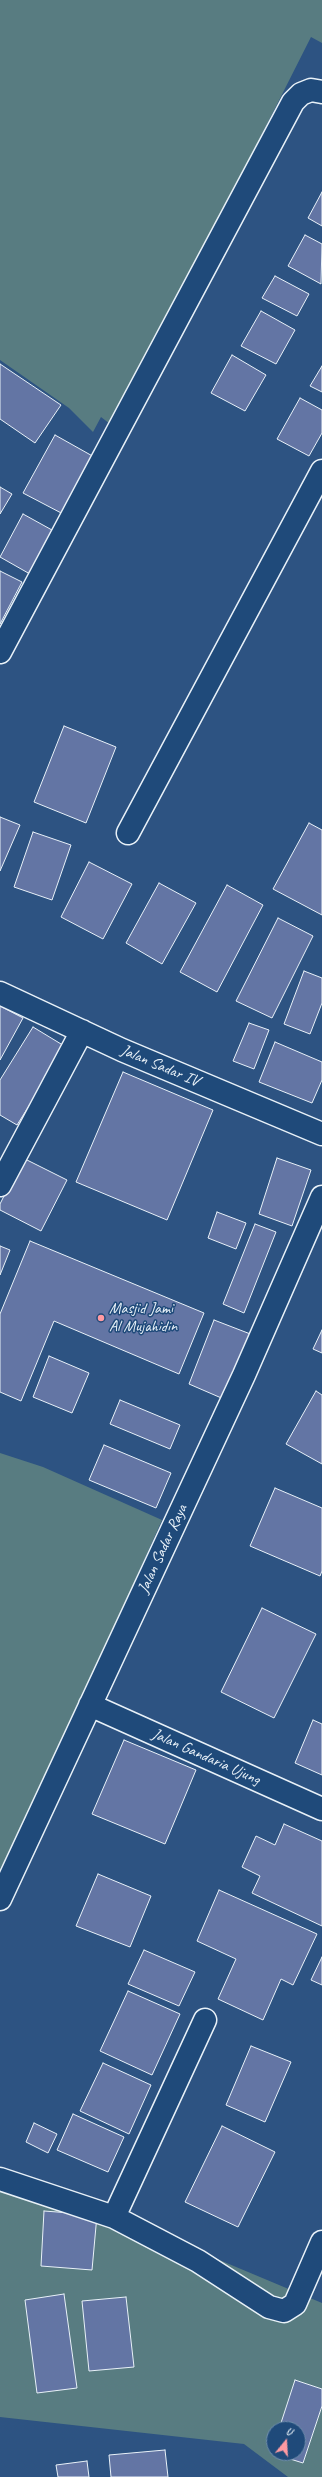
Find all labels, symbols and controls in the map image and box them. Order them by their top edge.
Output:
street label: Jalan Sadar IV [118,1041,202,1091]
place label: Masjid Jami Al Mujahidin [109,1299,177,1337]
marker: Masjid Jami Al Mujahidin [96,1313,106,1323]
street label: Jalan Sadar Raya [134,1502,192,1596]
street label: Jalan Gandaria Ujung [149,1725,263,1789]
north arrow [266,2421,306,2461]
text: U [285,2423,294,2438]

